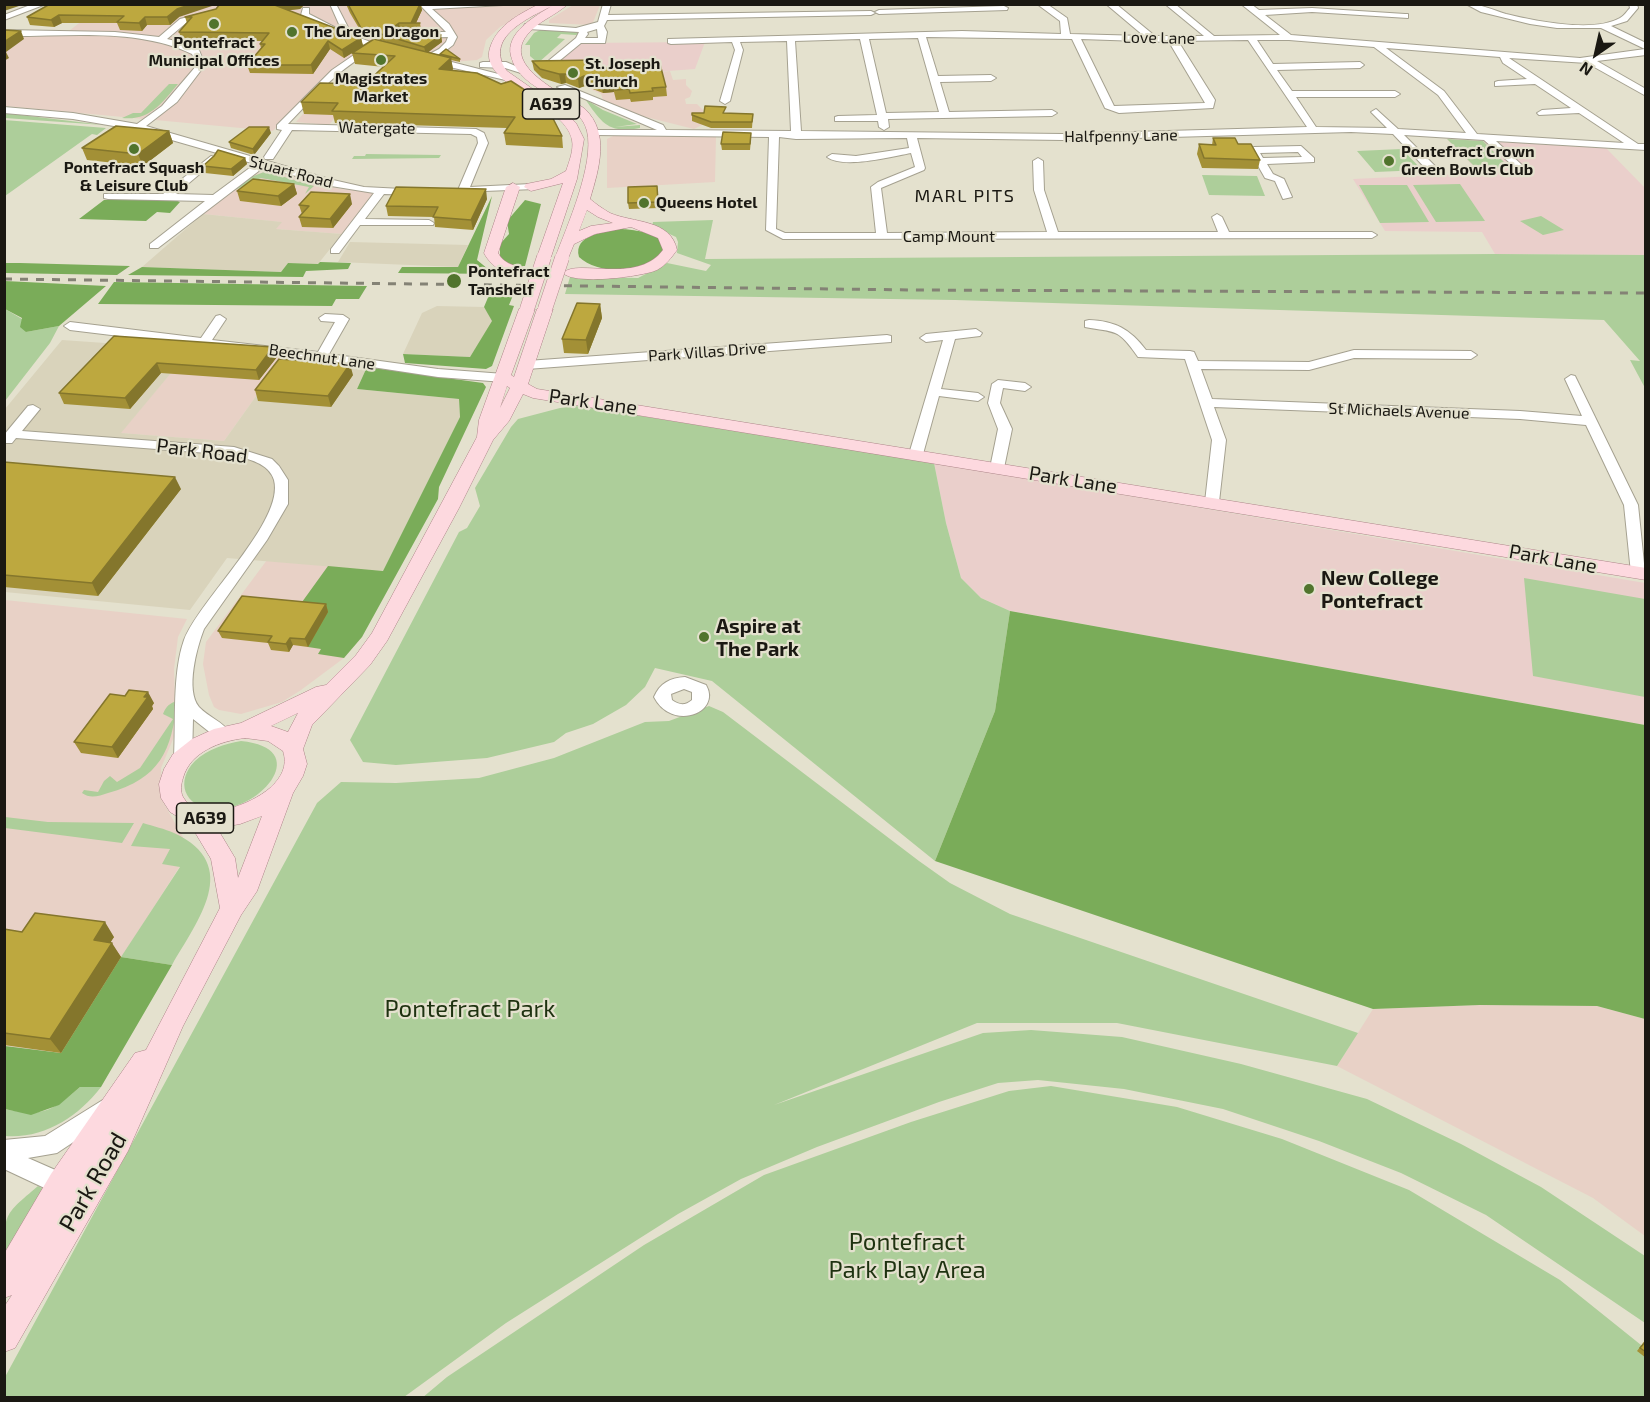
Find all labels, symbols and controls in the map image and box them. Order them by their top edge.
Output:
marker: Pontefract Municipal Offices [207,17,221,31]
place label: The Green Dragon [304,22,439,42]
north arrow [1566,24,1626,84]
marker: The Green Dragon [285,25,299,39]
street label: Love Lane [1123,28,1195,48]
place label: Pontefract Municipal Offices [149,33,279,71]
marker: Magistrates Market [374,53,388,67]
place label: St. Joseph Church [585,54,660,92]
text: N [1576,58,1596,80]
marker: St. Joseph Church [566,66,580,80]
place label: Magistrates Market [335,69,427,107]
road number: A639 [522,89,580,119]
street label: Watergate [338,118,416,138]
street label: Halfpenny Lane [1064,125,1178,147]
marker: Pontefract Squash & Leisure Club [127,142,141,156]
place label: Pontefract Crown Green Bowls Club [1401,142,1535,180]
street label: Stuart Road [247,152,335,192]
marker: Pontefract Crown Green Bowls Club [1382,154,1396,168]
place label: Pontefract Squash & Leisure Club [64,158,204,196]
district label: MARL PITS [915,185,1015,207]
place label: Queens Hotel [656,193,757,213]
marker: Queens Hotel [637,196,651,210]
street label: Camp Mount [903,227,995,247]
place label: Pontefract Tanshelf [468,262,550,300]
marker: Pontefract Tanshelf [445,272,463,290]
street label: Park Villas Drive [647,338,767,366]
street label: Beechnut Lane [268,340,376,374]
street label: Park Lane [547,384,639,420]
street label: St Michaels Avenue [1328,399,1470,423]
street label: Park Road [155,434,249,468]
street label: Park Lane [1027,461,1119,499]
street label: Park Lane [1507,539,1599,579]
place label: New College Pontefract [1321,566,1439,613]
marker: New College Pontefract [1302,582,1316,596]
place label: Aspire at The Park [716,614,801,661]
marker: Aspire at The Park [697,630,711,644]
road number: A639 [176,803,234,833]
park label: Pontefract Park [385,995,555,1023]
street label: Park Road [53,1127,133,1237]
park label: Pontefract Park Play Area [828,1228,986,1284]

